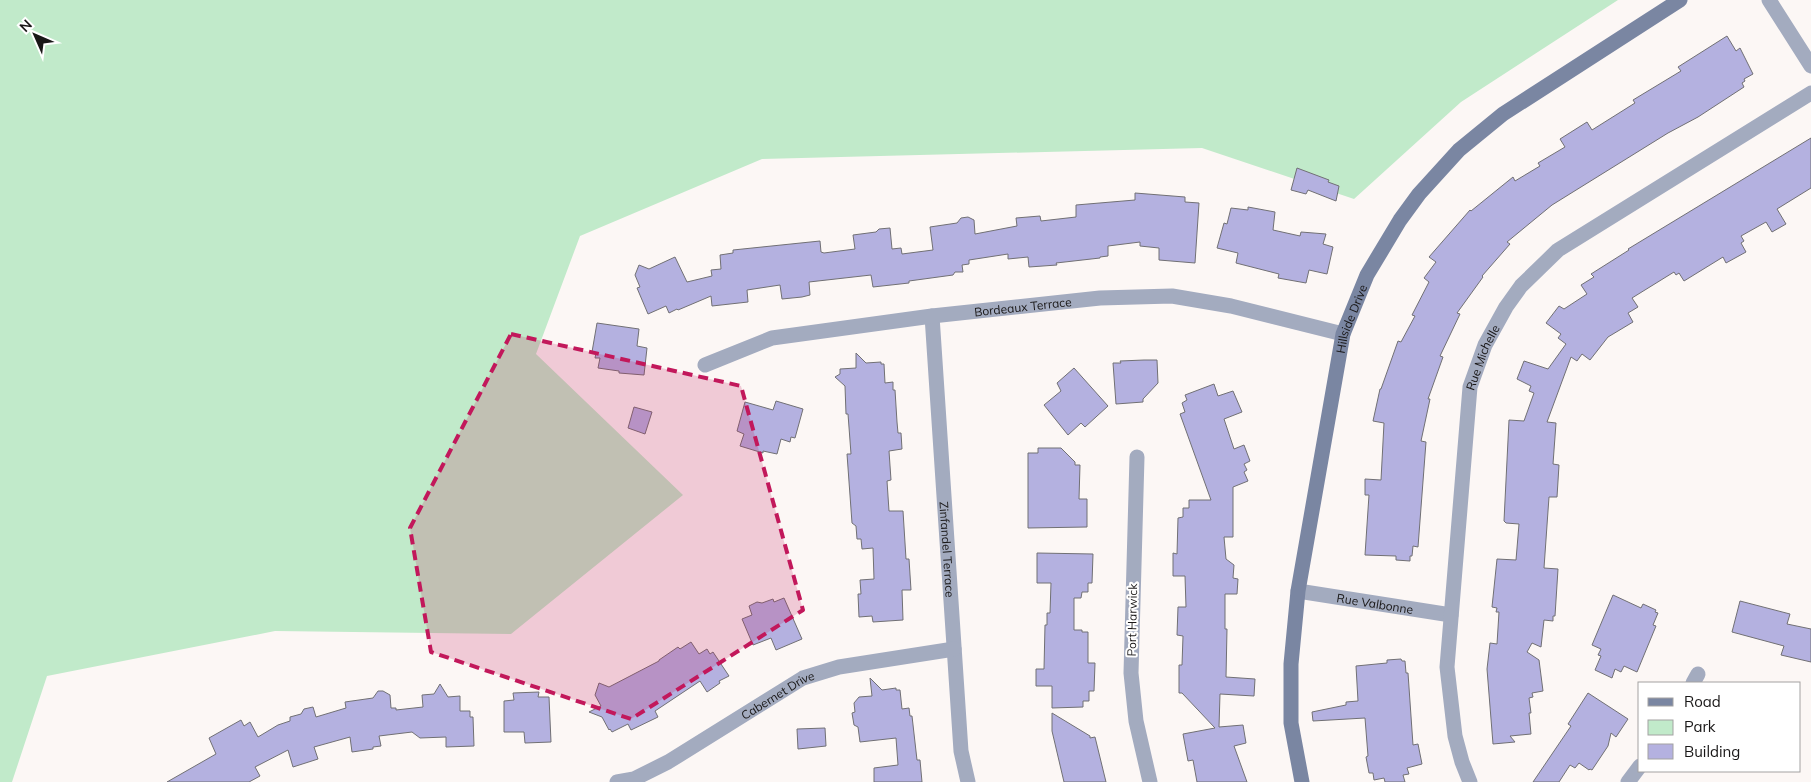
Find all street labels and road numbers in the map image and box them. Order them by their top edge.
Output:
street label: Hillside Drive [1332,282,1370,355]
street label: Bordeaux Terrace [973,294,1072,319]
street label: Rue Michelle [1462,322,1502,392]
street label: Zinfandel Terrace [937,501,958,598]
street label: Port Harwick [1124,583,1140,657]
street label: Rue Valbonne [1336,590,1414,616]
street label: Cabernet Drive [738,668,816,722]

